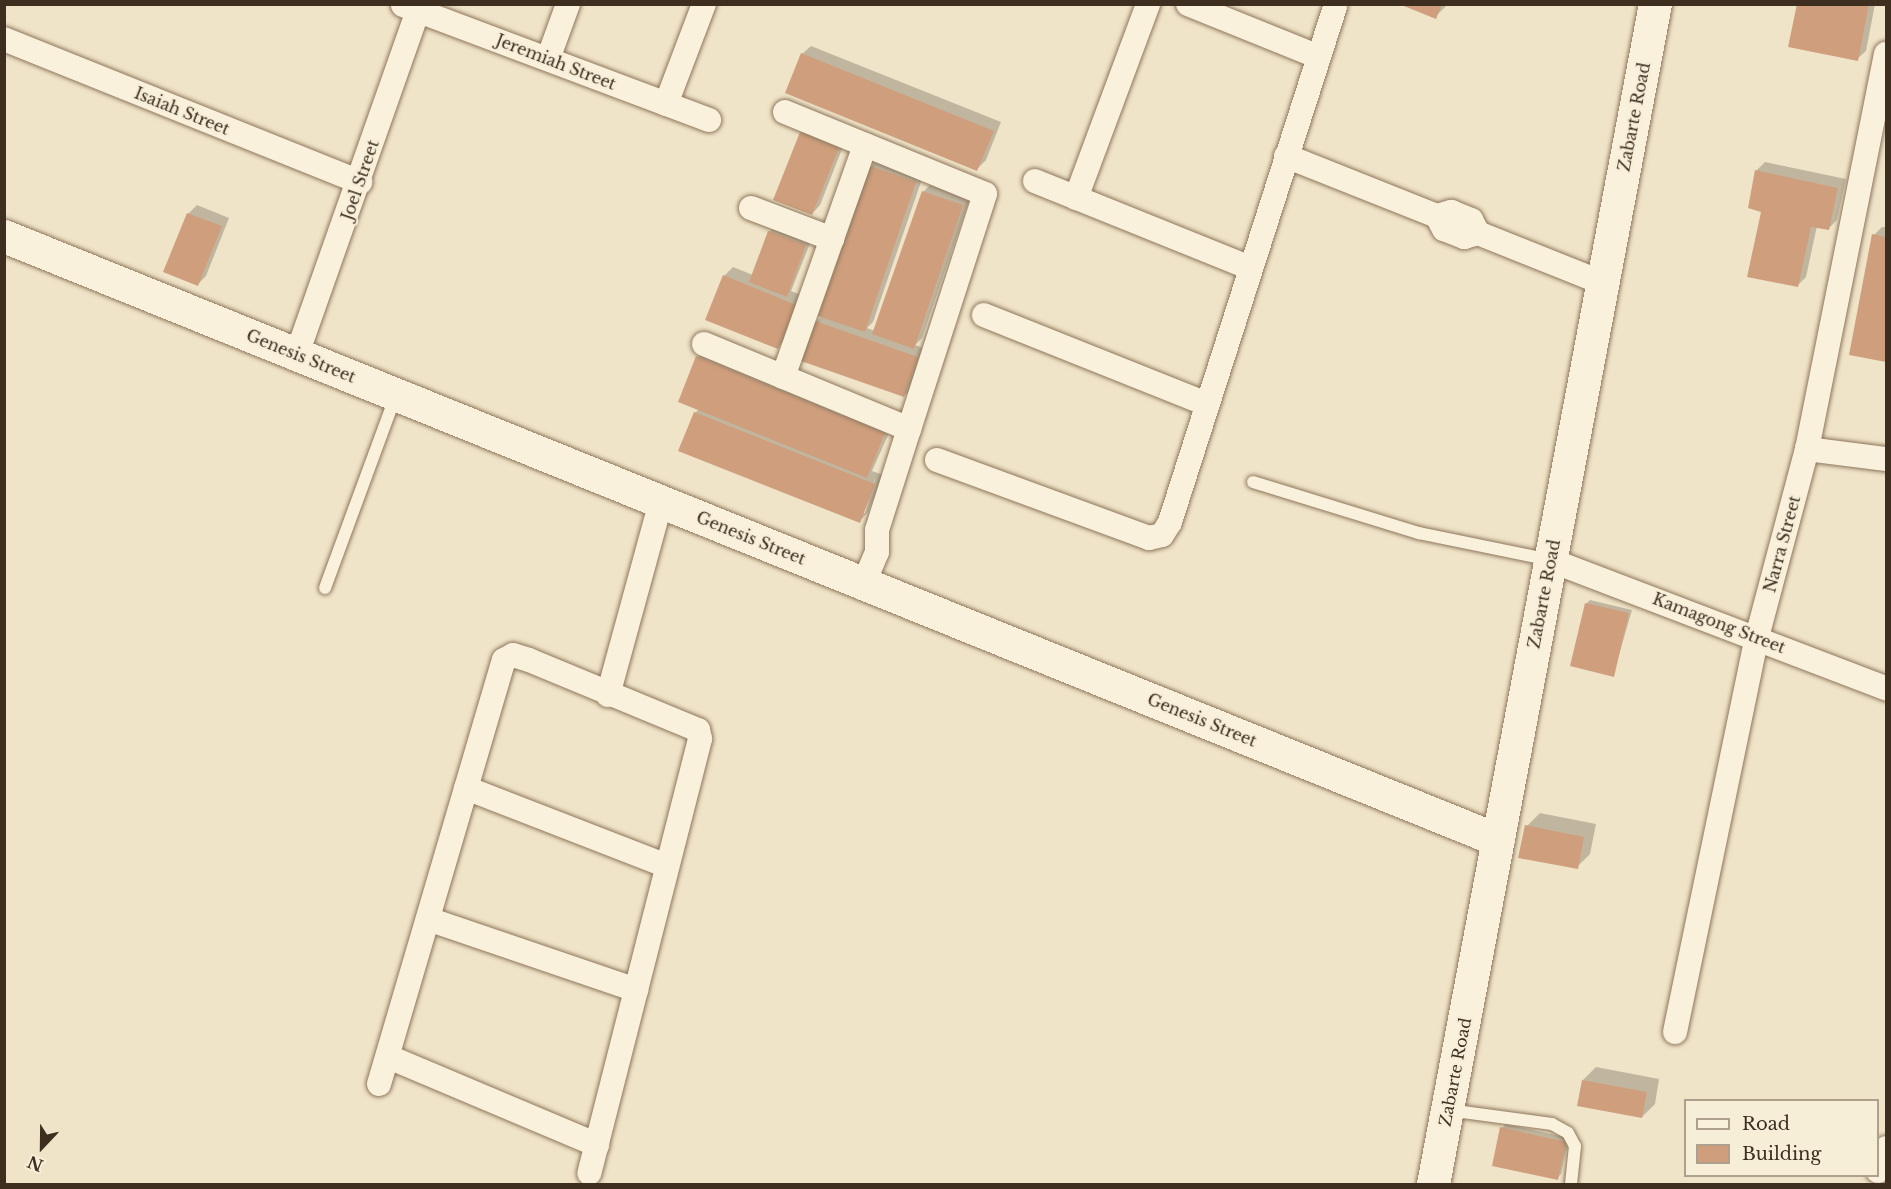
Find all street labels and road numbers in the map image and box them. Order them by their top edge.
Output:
street label: Jeremiah Street [493,30,619,94]
street label: Zabarte Road [1614,61,1654,173]
street label: Isaiah Street [132,83,232,139]
street label: Joel Street [337,137,383,223]
street label: Genesis Street [244,325,358,387]
street label: Narra Street [1760,493,1804,595]
street label: Genesis Street [694,507,808,569]
street label: Zabarte Road [1524,538,1564,650]
street label: Kamagong Street [1650,589,1788,657]
street label: Genesis Street [1145,689,1259,751]
street label: Zabarte Road [1435,1016,1475,1128]

